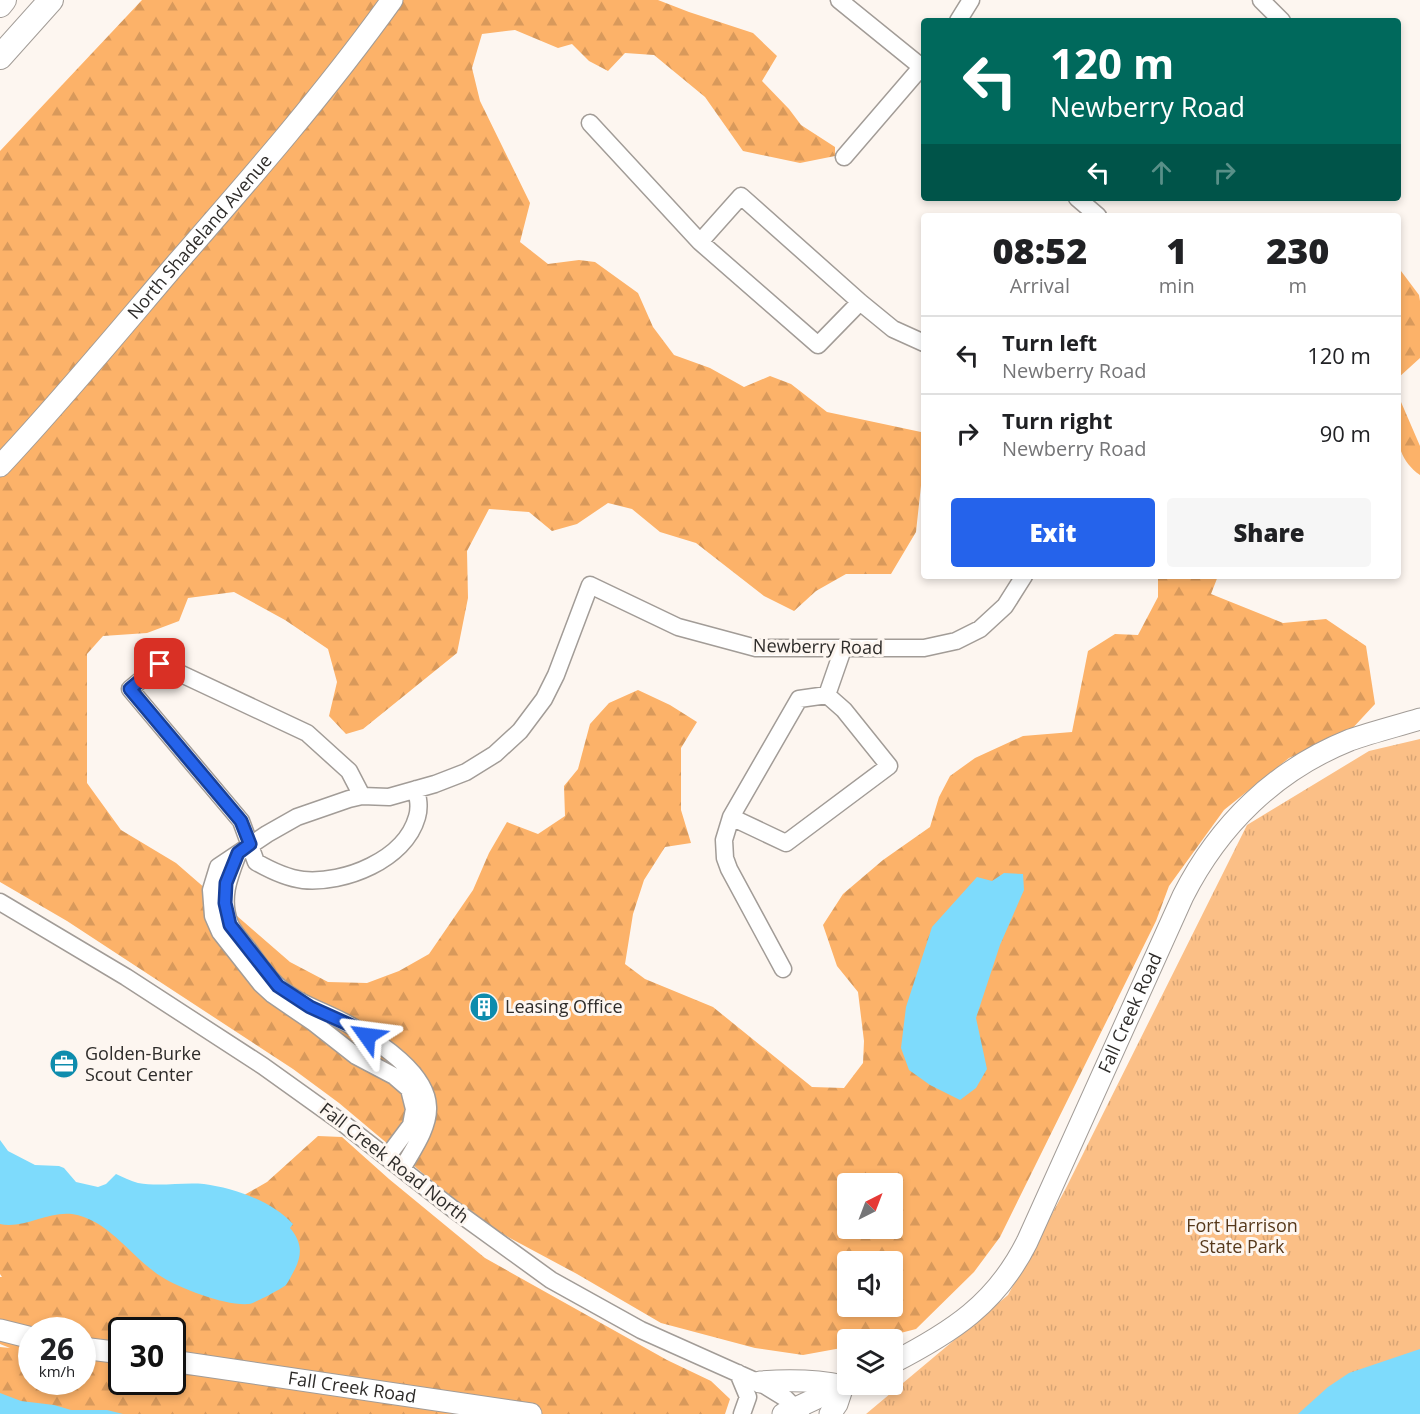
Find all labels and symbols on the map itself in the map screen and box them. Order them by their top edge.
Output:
street label: North Shadeland Avenue [121,149,277,324]
street label: Newberry Road [753,633,883,659]
pin [134,638,185,689]
street label: Fall Creek Road [1092,949,1167,1076]
building icon: Leasing Office [468,991,500,1023]
place label: Leasing Office [505,994,623,1018]
position arrow [335,1004,399,1068]
place label: Golden-Burke Scout Center [85,1041,201,1086]
office icon: Golden-Burke Scout Center [48,1048,80,1080]
street label: Fall Creek Road North [315,1096,474,1228]
north arrow [837,1173,903,1239]
park label: Fort Harrison State Park [1186,1213,1298,1258]
speed limit sign: 30 [108,1317,186,1395]
street label: Fall Creek Road [287,1365,418,1408]

